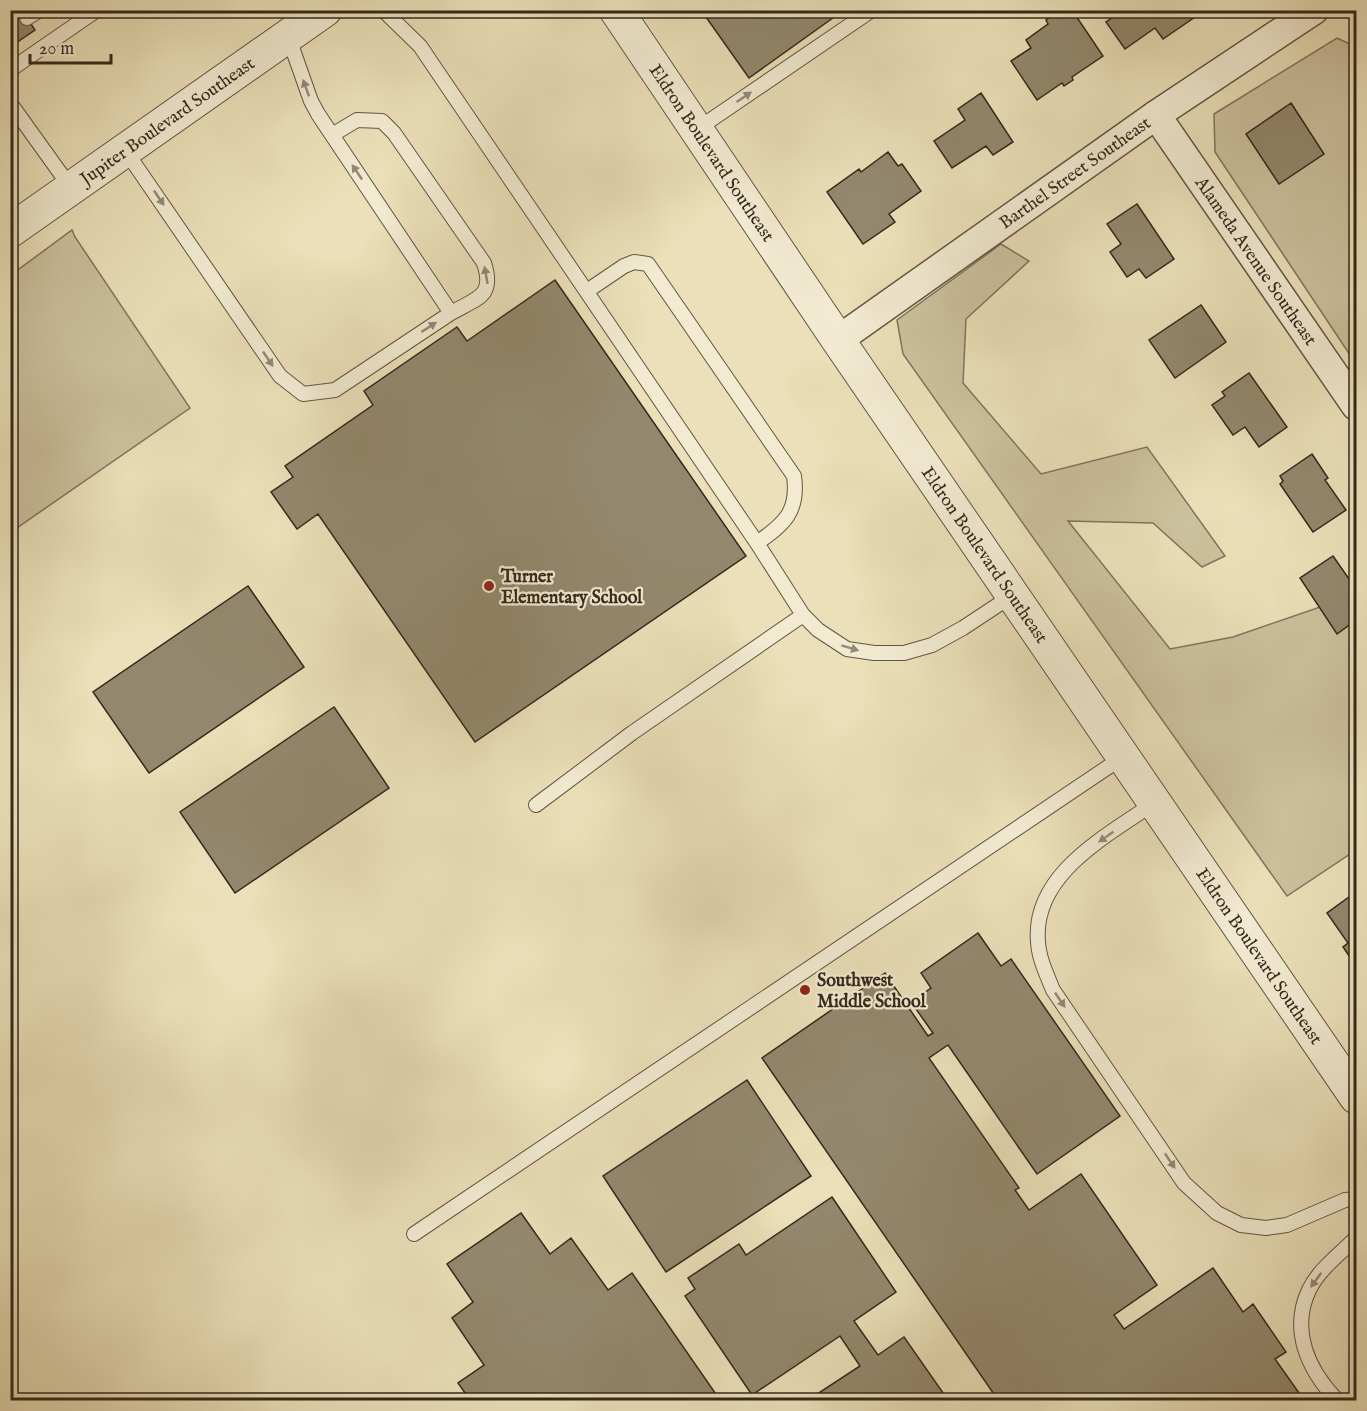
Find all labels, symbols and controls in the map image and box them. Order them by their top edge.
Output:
scale bar [30,27,111,65]
text: 20 m [39,38,74,61]
street label: Jupiter Boulevard Southeast [75,53,260,192]
street label: Eldron Boulevard Southeast [643,60,779,247]
one-way arrow [300,78,310,96]
one-way arrow [736,91,752,103]
street label: Barthel Street Southeast [995,112,1156,235]
one-way arrow [352,164,363,181]
street label: Alameda Avenue Southeast [1188,172,1321,351]
one-way arrow [153,190,164,206]
one-way arrow [481,265,490,284]
one-way arrow [421,322,438,333]
one-way arrow [262,351,274,367]
street label: Eldron Boulevard Southeast [915,463,1052,648]
place label: Turner Elementary School [500,566,643,610]
marker: Turner Elementary School [482,579,496,593]
one-way arrow [841,644,859,653]
one-way arrow [1099,831,1115,843]
street label: Eldron Boulevard Southeast [1190,864,1327,1050]
place label: Southwest Middle School [817,970,927,1014]
marker: Southwest Middle School [798,983,812,997]
one-way arrow [1054,992,1065,1008]
one-way arrow [1164,1153,1176,1169]
one-way arrow [1310,1271,1322,1287]

